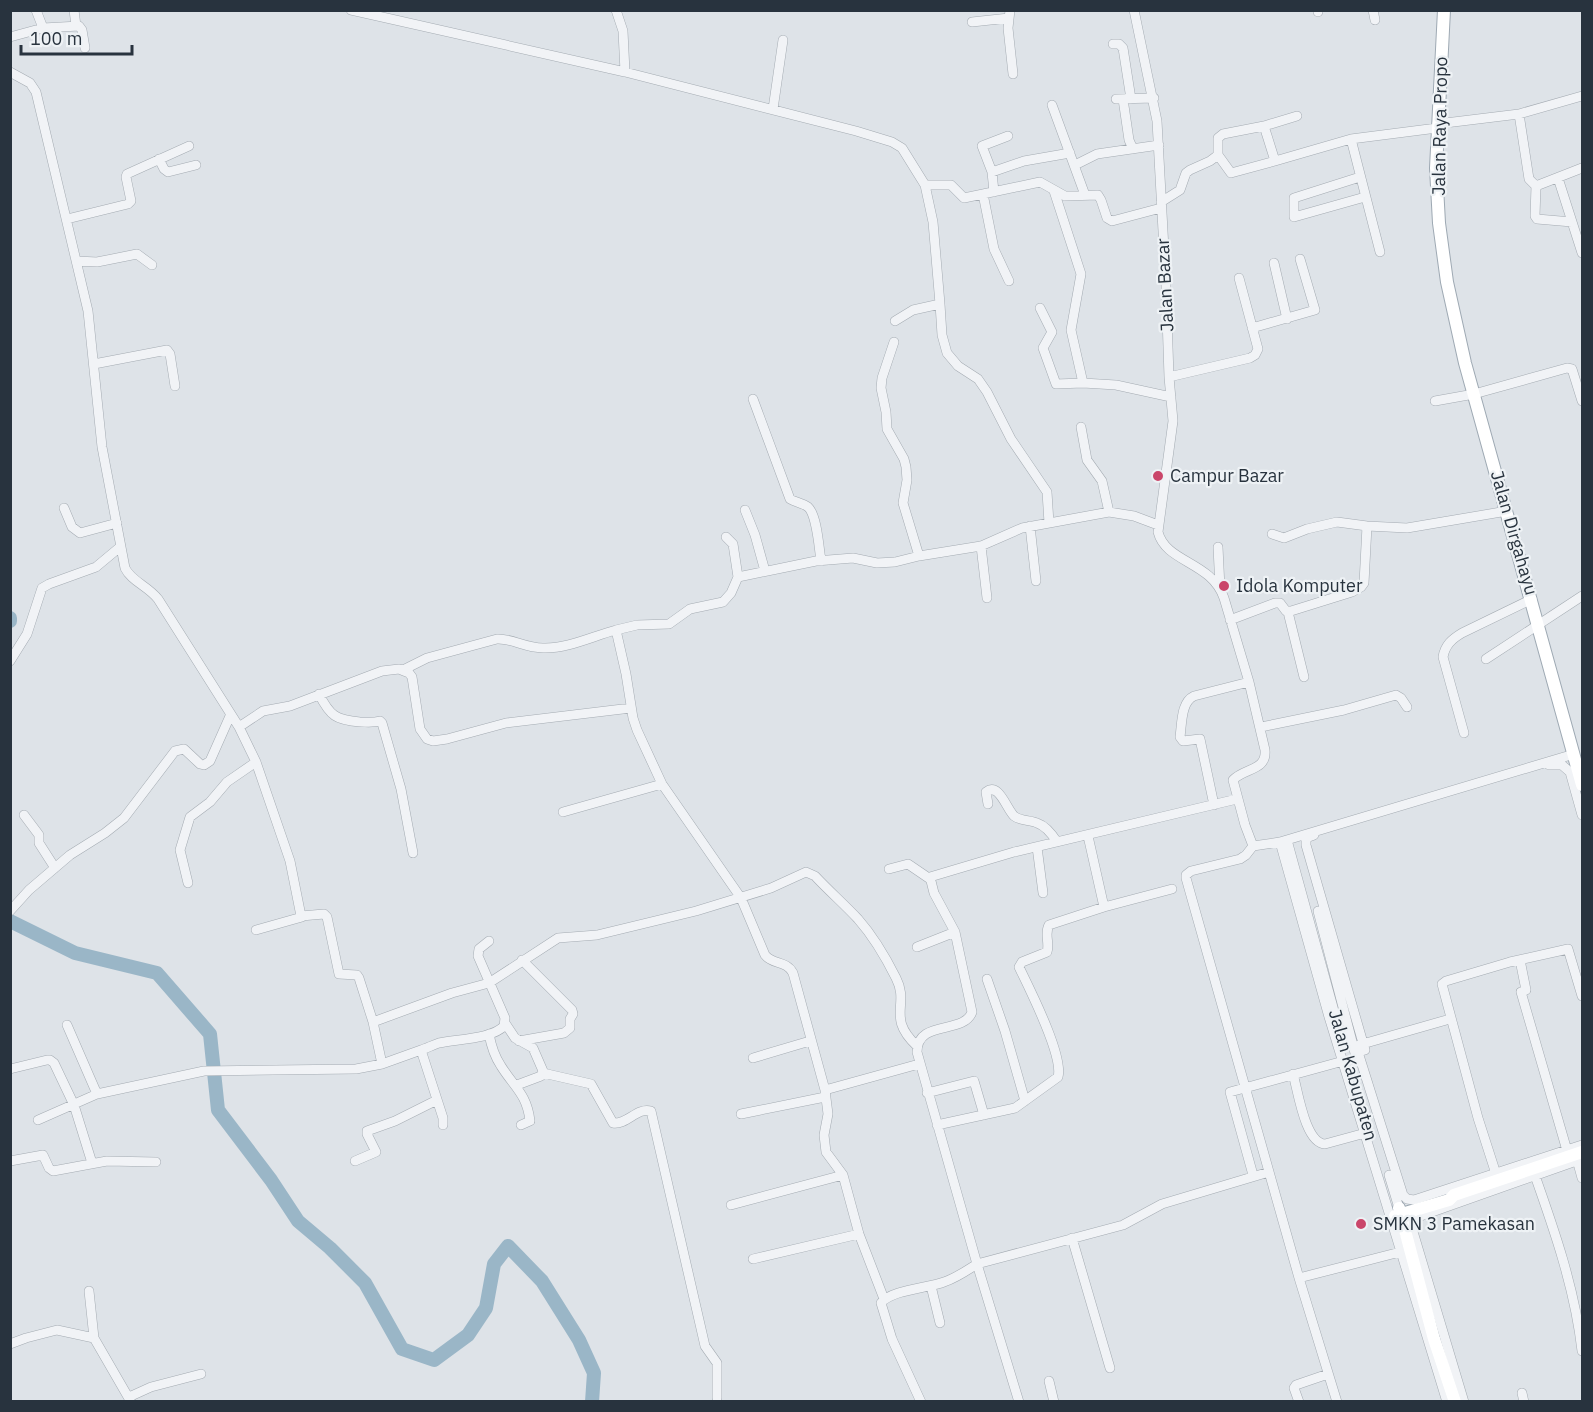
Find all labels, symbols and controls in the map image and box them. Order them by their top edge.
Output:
scale bar [21,18,132,56]
text: 100 m [30,27,82,50]
street label: Jalan Raya Propo [1427,56,1452,196]
street label: Jalan Bazar [1151,237,1178,332]
place label: Campur Bazar [1170,464,1284,487]
street label: Jalan Dirgahayu [1486,468,1543,598]
marker: Campur Bazar [1151,469,1165,483]
place label: Idola Komputer [1236,574,1363,597]
marker: Idola Komputer [1217,579,1231,593]
street label: Jalan Kabupaten [1324,1007,1383,1143]
place label: SMKN 3 Pamekasan [1373,1212,1535,1235]
marker: SMKN 3 Pamekasan [1354,1217,1368,1231]

